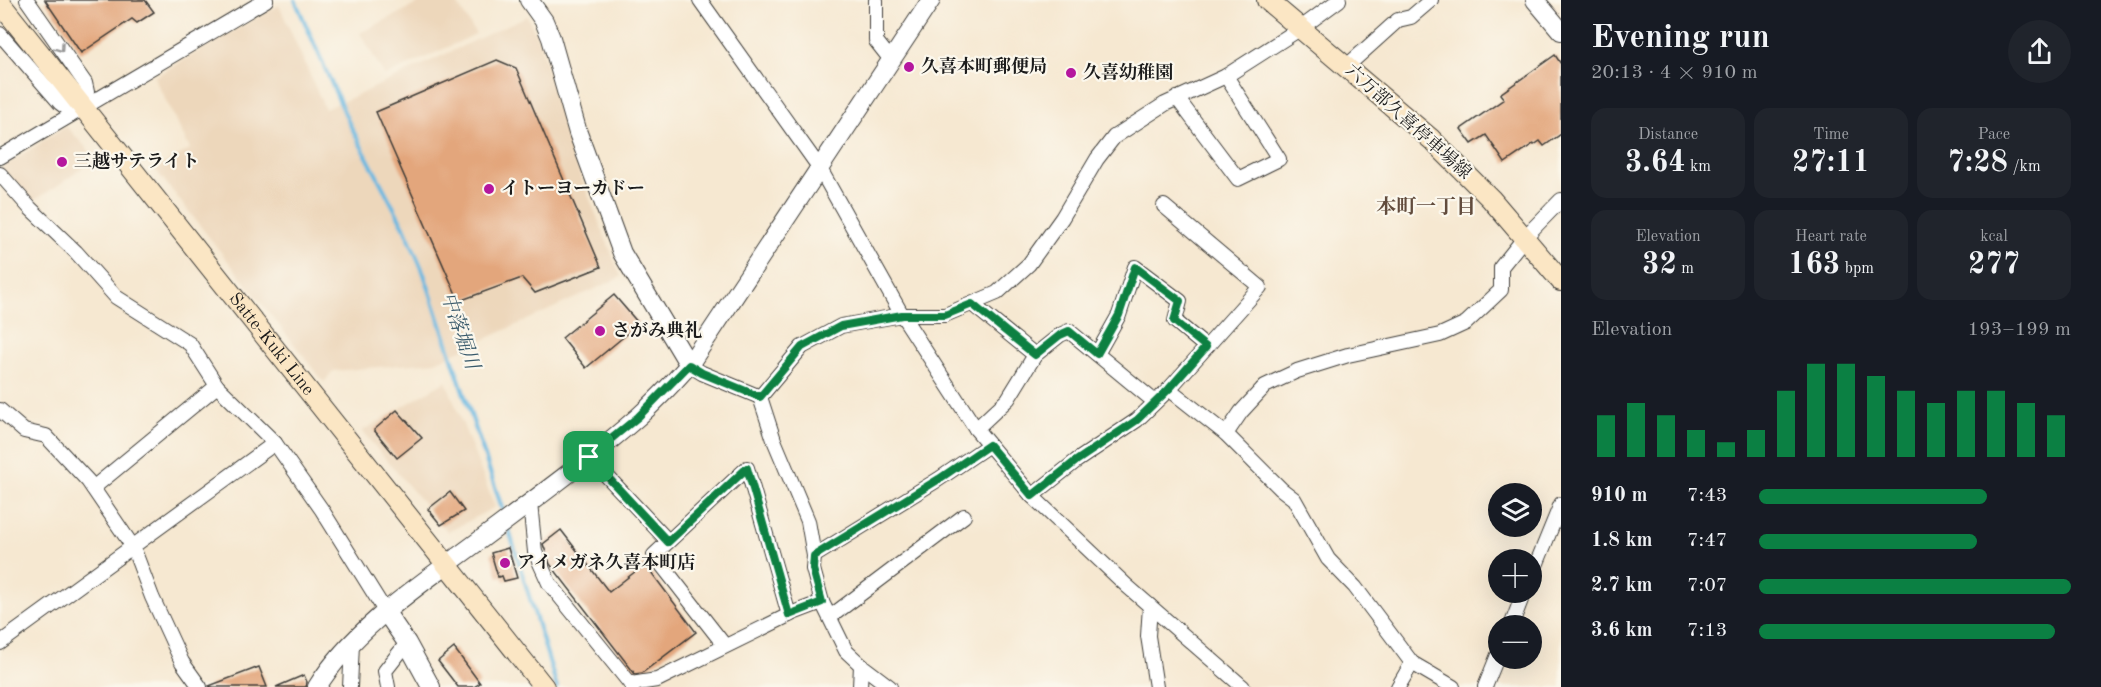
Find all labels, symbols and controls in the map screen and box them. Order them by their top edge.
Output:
button: share [2008,20,2071,83]
text: Evening run [1591,22,1770,55]
one-way arrow [53,41,64,52]
place label: 久喜本町郵便局 [921,56,1047,76]
marker: 久喜本町郵便局 [902,60,916,74]
street label: 六万部久喜停車場線 [1342,60,1476,183]
place label: 久喜幼稚園 [1083,62,1173,82]
text: 20:13 · 4 × 910 m [1591,63,1758,83]
marker: 久喜幼稚園 [1064,66,1078,80]
text: Distance [1638,127,1698,143]
text: Time [1813,127,1849,143]
text: Pace [1978,127,2010,143]
text: 3.64 [1625,148,1686,178]
text: 27:11 [1792,148,1870,178]
text: 7:28 [1947,148,2008,178]
place label: 三越サテライト [74,151,199,171]
marker: 三越サテライト [55,155,69,169]
text: km [1686,159,1711,175]
text: /km [2008,159,2041,175]
place label: イトーヨーカドー [501,179,645,198]
marker: イトーヨーカドー [482,182,496,196]
district label: 本町一丁目 [1376,196,1476,218]
text: Elevation [1635,229,1701,245]
text: Heart rate [1795,229,1867,245]
text: kcal [1980,229,2008,245]
text: 32 [1642,250,1677,280]
text: 163 [1788,250,1840,280]
text: 277 [1968,250,2020,280]
text: m [1677,261,1694,277]
text: bpm [1840,261,1874,277]
water label: 中落堀川 [437,289,484,374]
street label: Satte-Kuki Line [225,290,317,399]
place label: さがみ典礼 [612,320,702,340]
text: Elevation [1591,320,1672,340]
text: 193–199 m [1968,320,2071,340]
marker: さがみ典礼 [593,324,607,338]
pin [563,431,614,482]
icon: arrive [572,440,605,473]
map controls [1488,483,1542,669]
button: layers [1488,483,1542,537]
text: 910 m [1591,486,1647,506]
text: 7:43 [1687,486,1727,506]
text: 1.8 km [1591,531,1653,551]
text: 7:47 [1687,531,1727,551]
button: + [1488,549,1542,603]
place label: アイメガネ久喜本町店 [517,552,695,572]
marker: アイメガネ久喜本町店 [498,556,512,570]
text: 2.7 km [1591,576,1653,596]
text: 7:07 [1687,576,1727,596]
button: − [1488,615,1542,669]
text: 3.6 km [1591,621,1653,641]
text: 7:13 [1687,621,1727,641]

